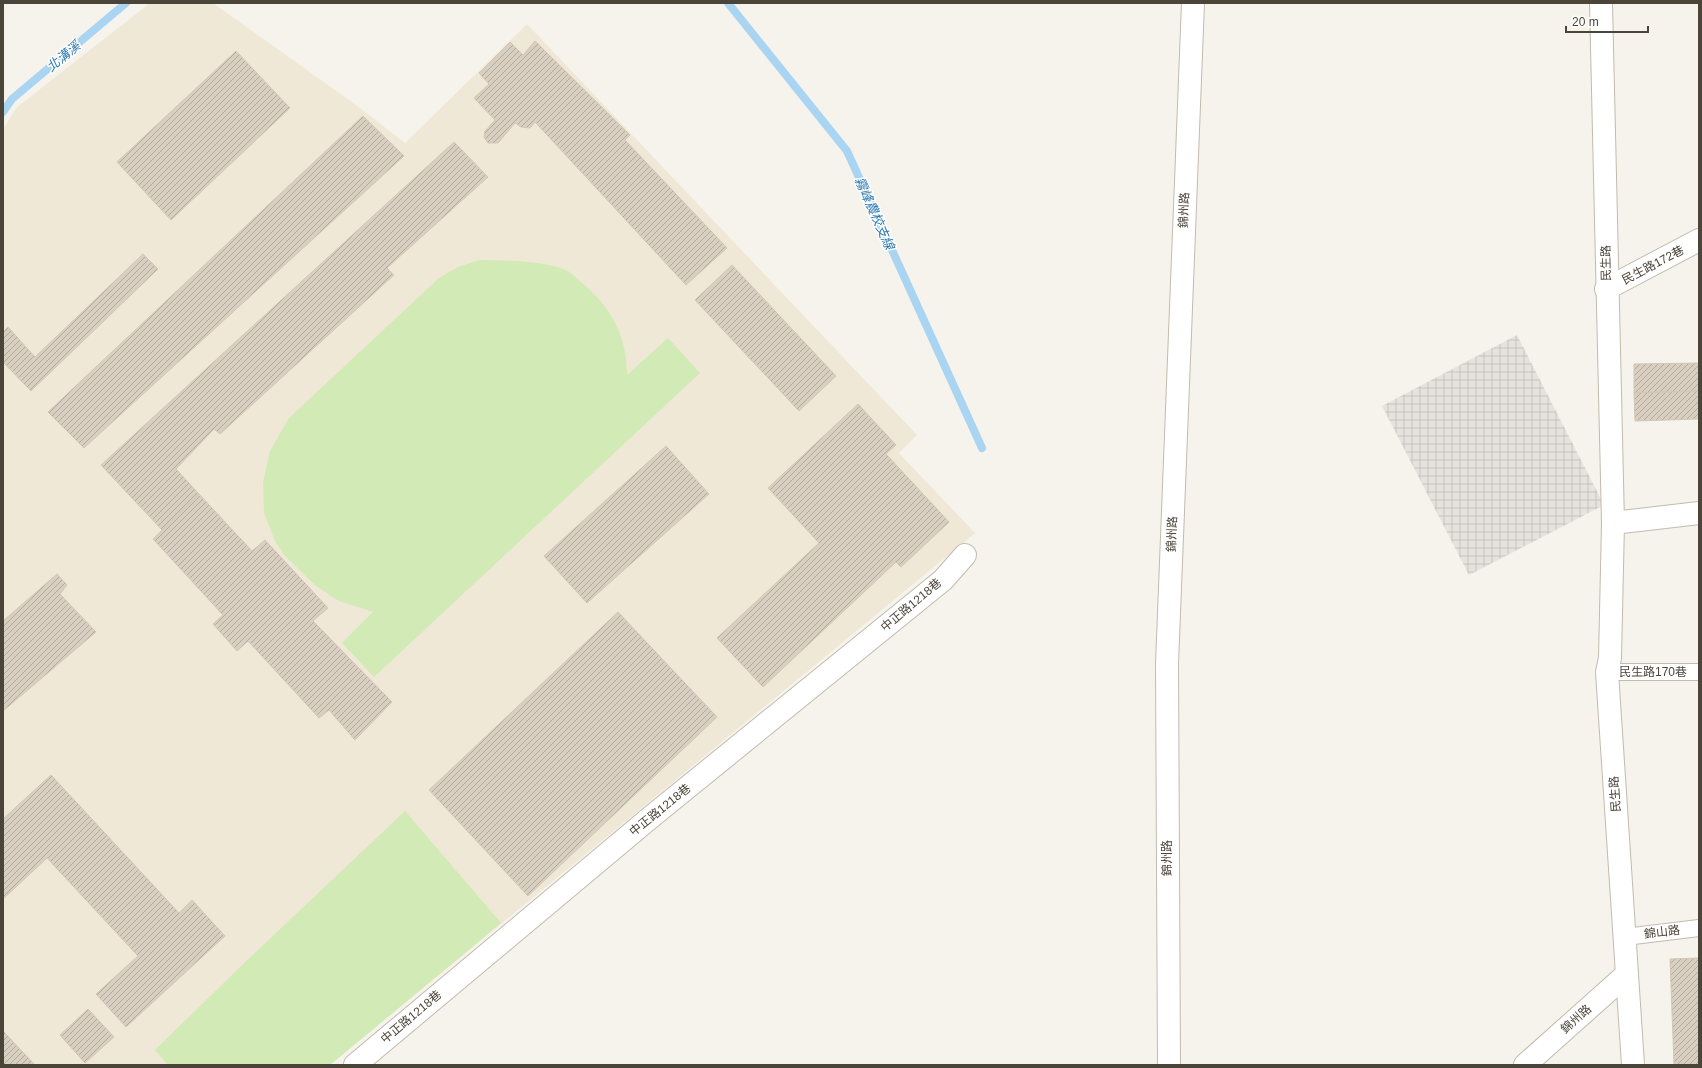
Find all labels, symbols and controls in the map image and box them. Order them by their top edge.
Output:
scale bar [1566,8,1648,34]
text: 20 m [1572,15,1599,29]
water label: 北溝溪 [44,37,85,75]
water label: 霧峰農校支線 [852,175,898,254]
street label: 錦州路 [1176,192,1192,228]
street label: 民生路172巷 [1620,243,1686,287]
street label: 民生路 [1599,245,1613,281]
street label: 錦州路 [1164,516,1180,552]
street label: 中正路1218巷 [878,576,944,634]
street label: 民生路170巷 [1619,665,1687,679]
street label: 民生路 [1607,776,1623,812]
street label: 中正路1218巷 [627,781,693,839]
street label: 錦州路 [1160,840,1174,876]
street label: 錦山路 [1643,923,1681,941]
street label: 中正路1218巷 [378,988,444,1046]
street label: 錦州路 [1558,1002,1594,1036]

